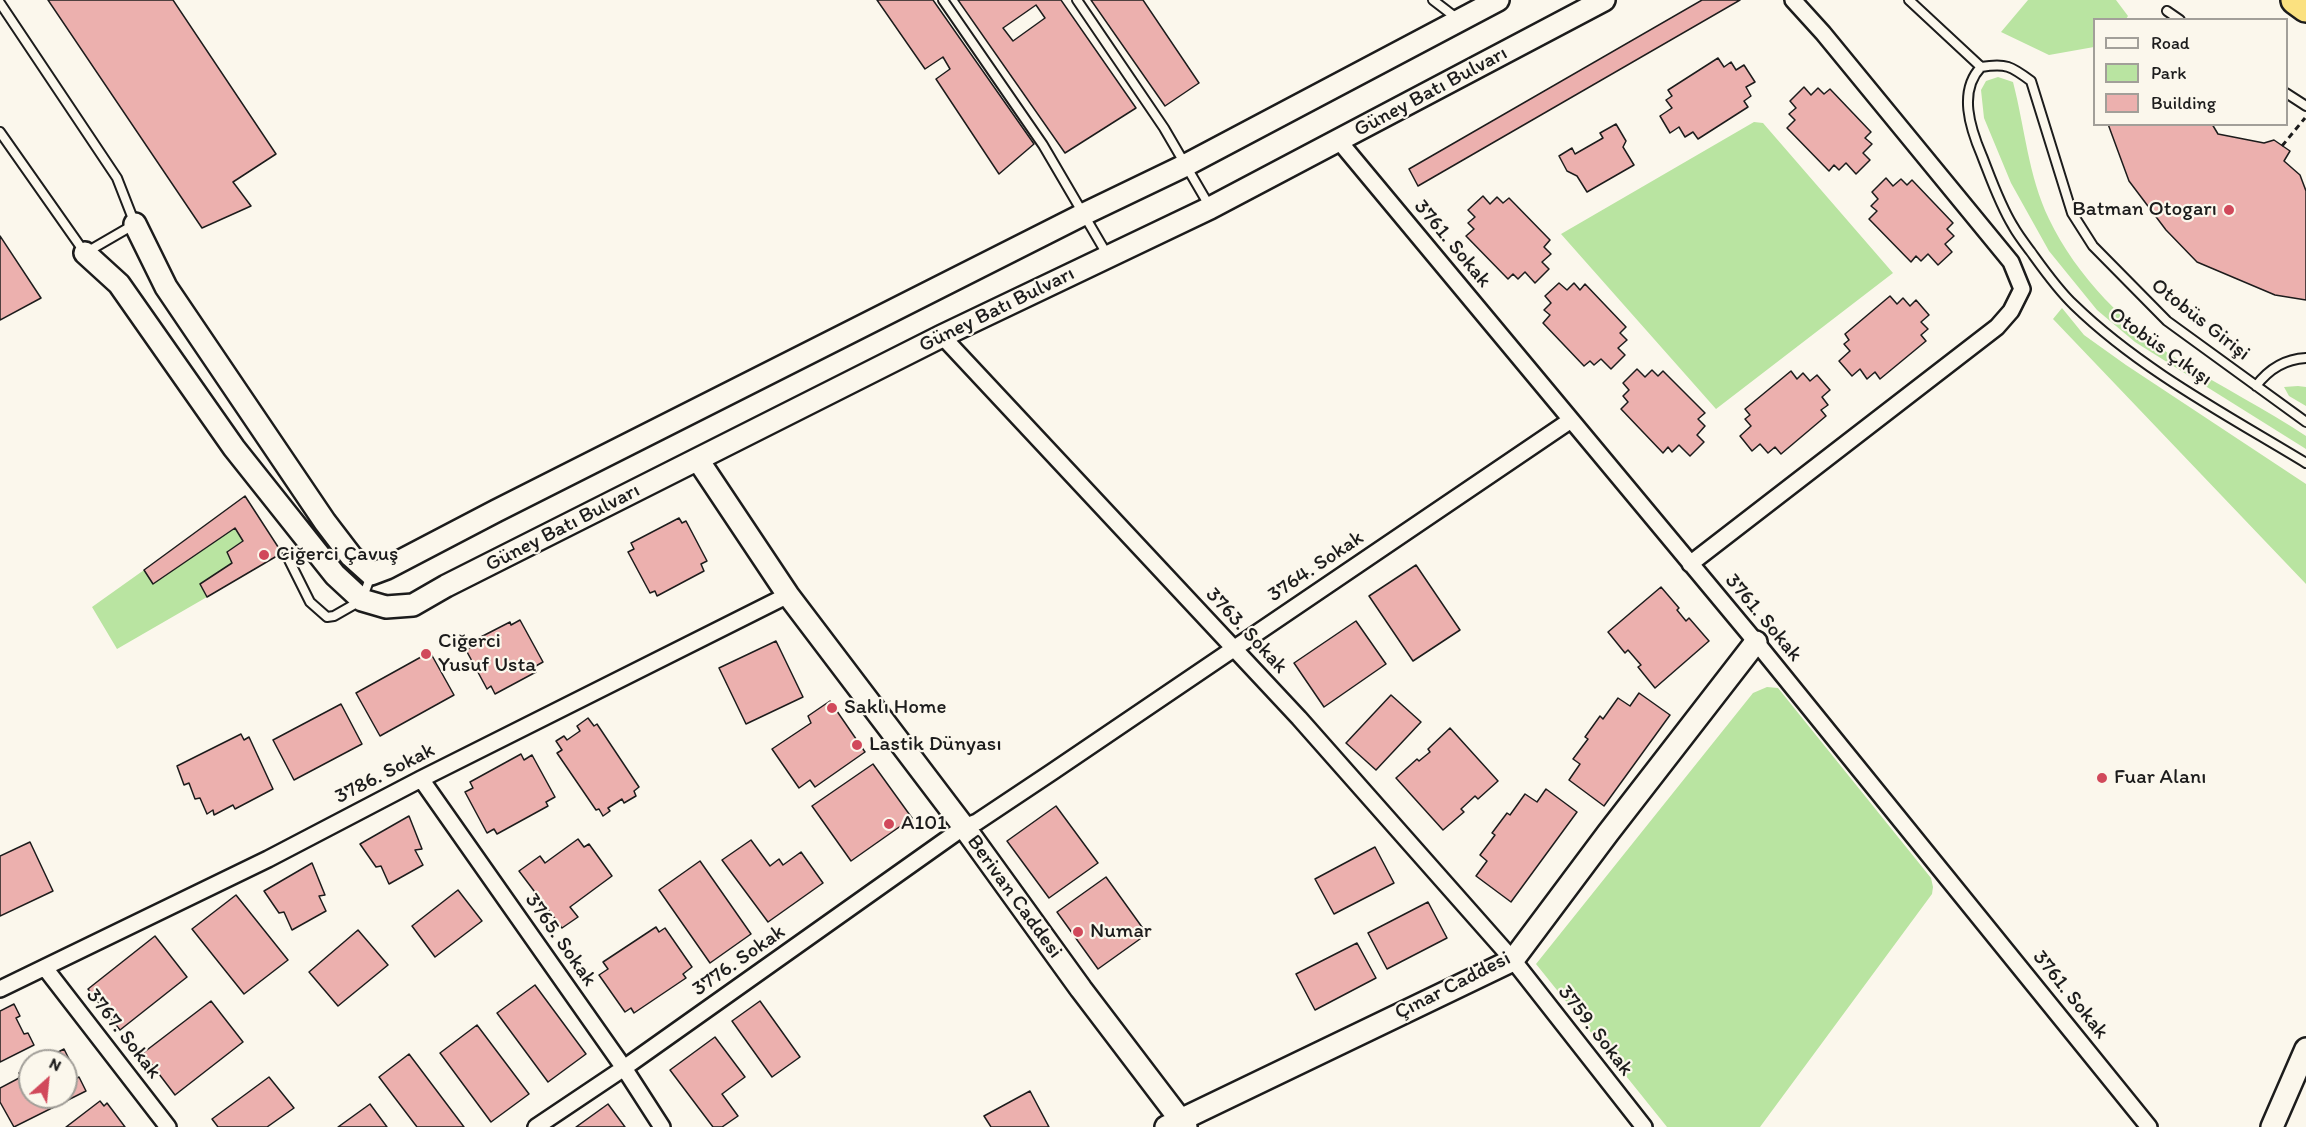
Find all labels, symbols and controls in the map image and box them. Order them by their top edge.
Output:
legend [2093,18,2288,126]
text: Road [2151,32,2190,54]
street label: Güney Batı Bulvarı [1350,41,1512,143]
text: Park [2151,62,2186,84]
text: Building [2151,92,2216,114]
street label: 3761. Sokak [1408,195,1496,293]
place label: Batman Otogarı [2072,197,2217,223]
marker: Batman Otogarı [2222,203,2236,217]
street label: Güney Batı Bulvarı [915,261,1079,359]
street label: Otobüs Girişi [2145,273,2255,367]
street label: Otobüs Çıkışı [2103,302,2217,392]
street label: Güney Batı Bulvarı [482,478,644,578]
street label: 3764. Sokak [1263,526,1369,608]
place label: Ciğerci Çavuş [276,542,398,568]
marker: Ciğerci Çavuş [257,548,271,562]
street label: 3761. Sokak [1719,569,1807,667]
street label: 3763. Sokak [1200,583,1292,679]
place label: Ciğerci Yusuf Usta [438,629,536,679]
marker: Ciğerci Yusuf Usta [419,647,433,661]
place label: Saklı Home [844,695,947,721]
marker: Saklı Home [825,701,839,715]
place label: Lastik Dünyası [869,732,1002,758]
street label: 3786. Sokak [331,738,439,810]
marker: Lastik Dünyası [850,738,864,752]
place label: Fuar Alanı [2114,765,2206,791]
marker: Fuar Alanı [2095,771,2109,785]
place label: A101 [901,811,947,837]
marker: A101 [882,817,896,831]
street label: Berivan Caddesi [961,830,1067,964]
street label: 3765. Sokak [519,888,601,992]
place label: Numar [1090,919,1152,945]
street label: 3776. Sokak [688,920,790,1002]
marker: Numar [1071,925,1085,939]
street label: 3761. Sokak [2027,945,2113,1045]
street label: Çınar Caddesi [1391,946,1515,1026]
street label: 3759. Sokak [1552,981,1638,1081]
street label: 3767. Sokak [80,984,166,1084]
north arrow [18,1049,78,1109]
text: N [46,1053,65,1075]

